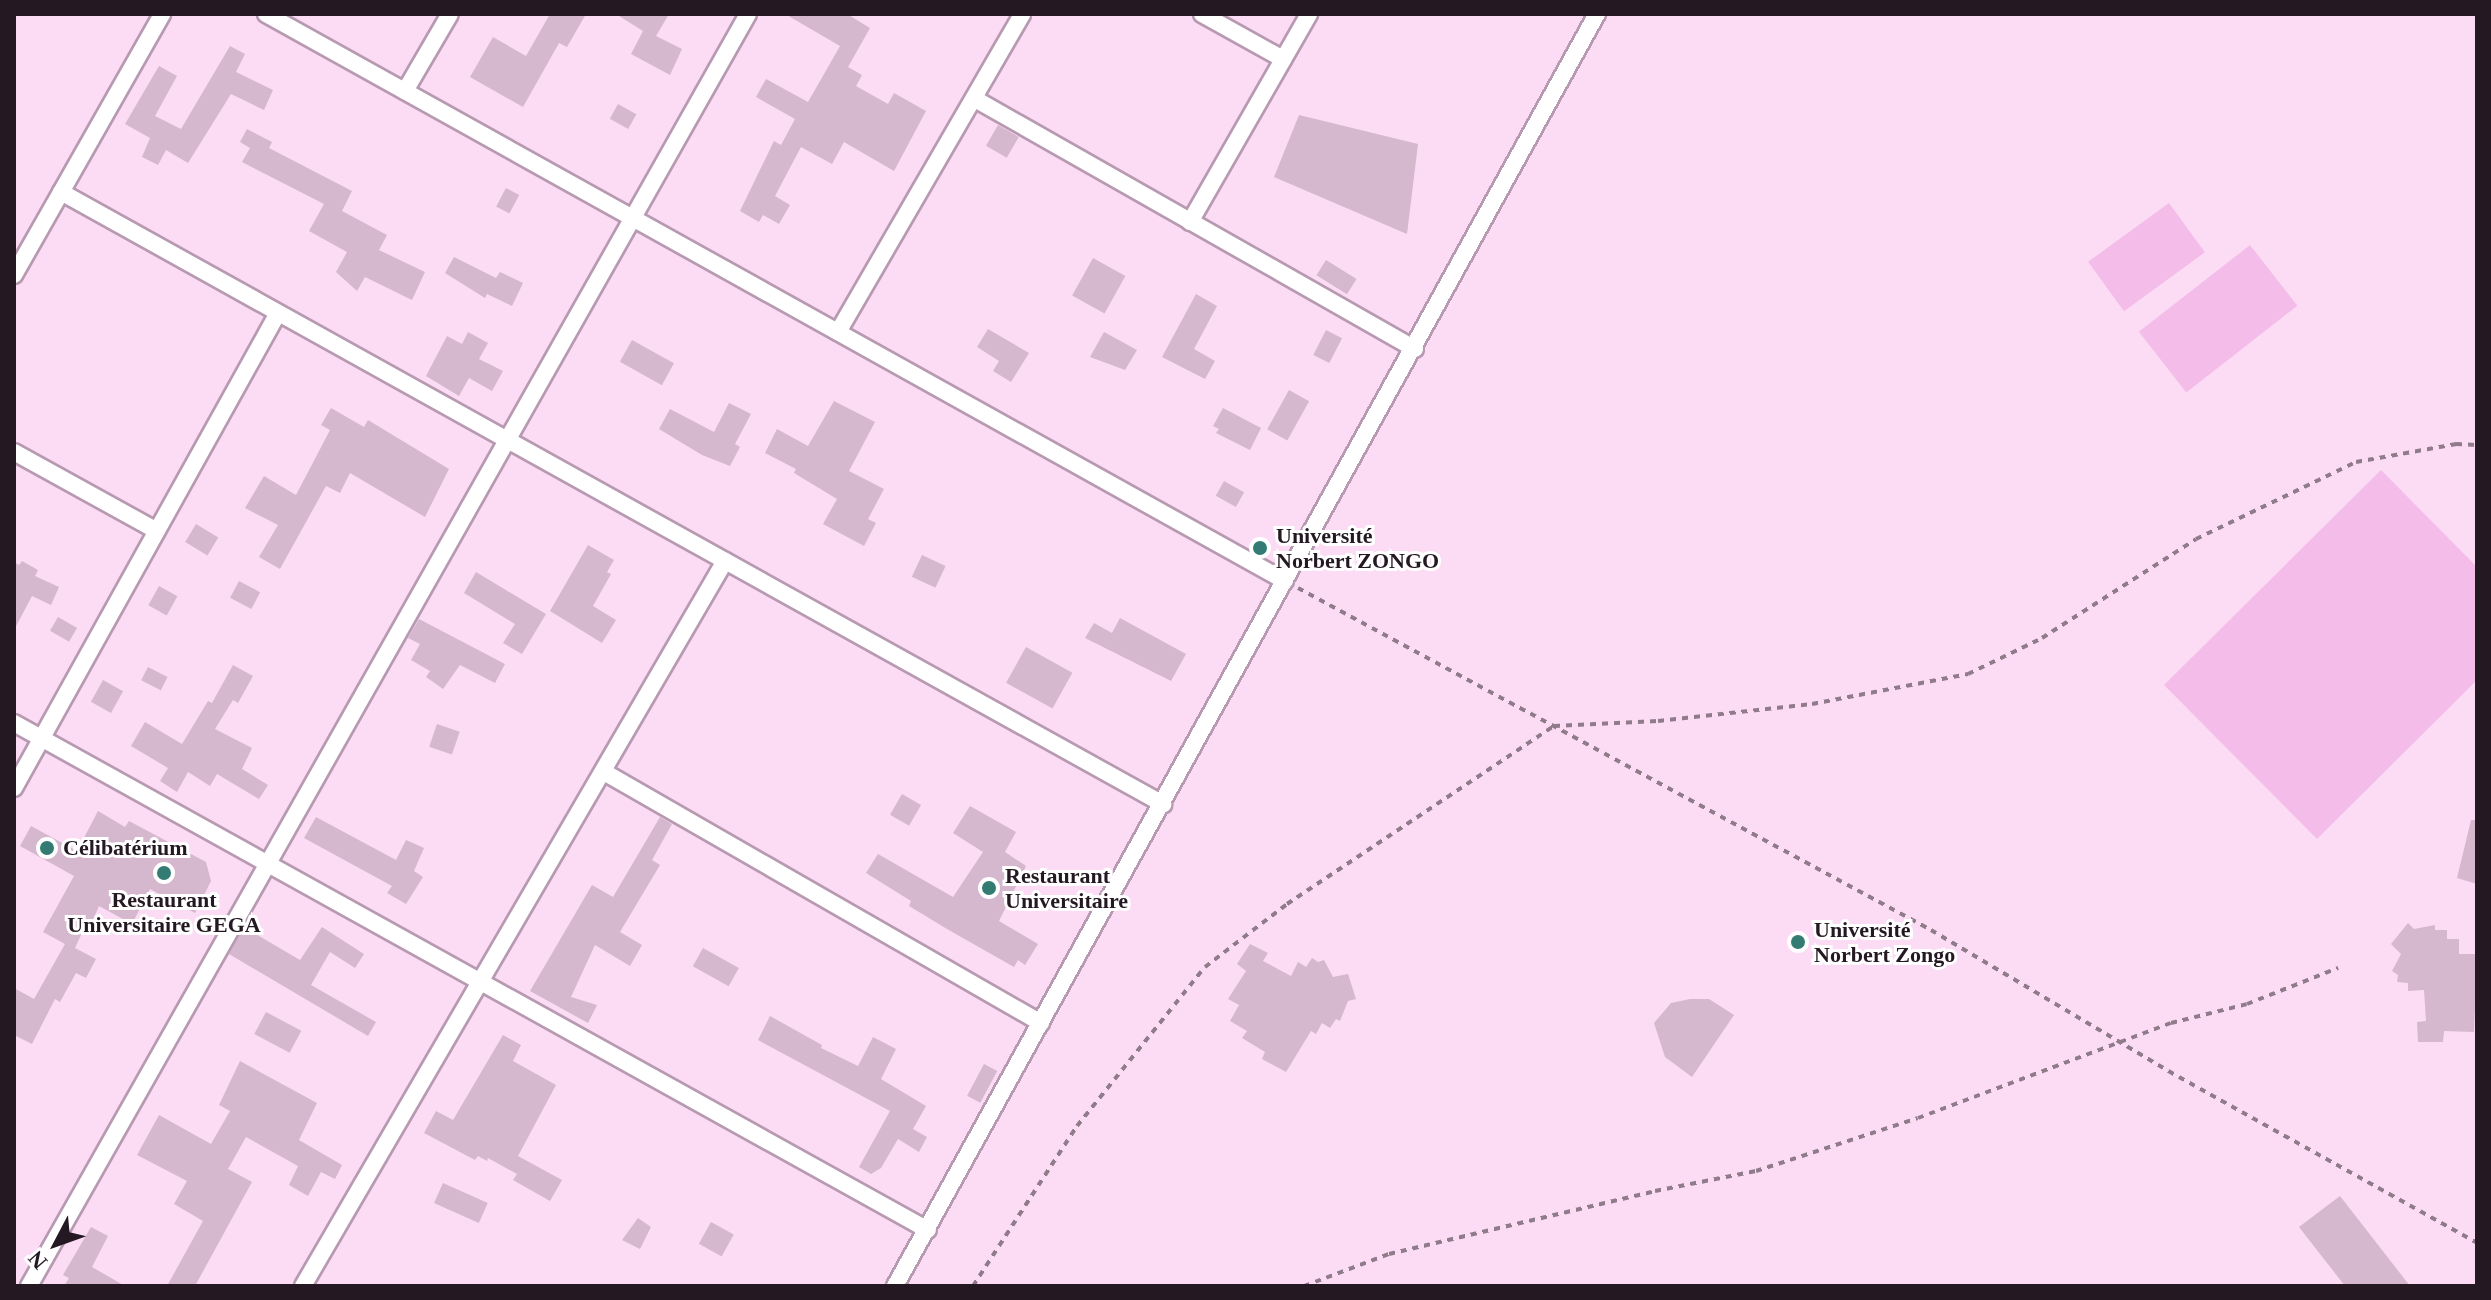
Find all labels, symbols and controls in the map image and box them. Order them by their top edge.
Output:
place label: Université Norbert ZONGO [1276,522,1439,574]
marker: Université Norbert ZONGO [1251,539,1269,557]
place label: Célibatérium [63,835,188,861]
marker: Célibatérium [38,839,56,857]
place label: Restaurant Universitaire [1005,862,1128,914]
marker: Restaurant Universitaire GEGA [155,864,173,882]
marker: Restaurant Universitaire [980,879,998,897]
place label: Restaurant Universitaire GEGA [67,886,261,938]
place label: Université Norbert Zongo [1814,916,1955,968]
marker: Université Norbert Zongo [1789,933,1807,951]
north arrow [16,1204,96,1284]
text: N [23,1246,52,1274]

